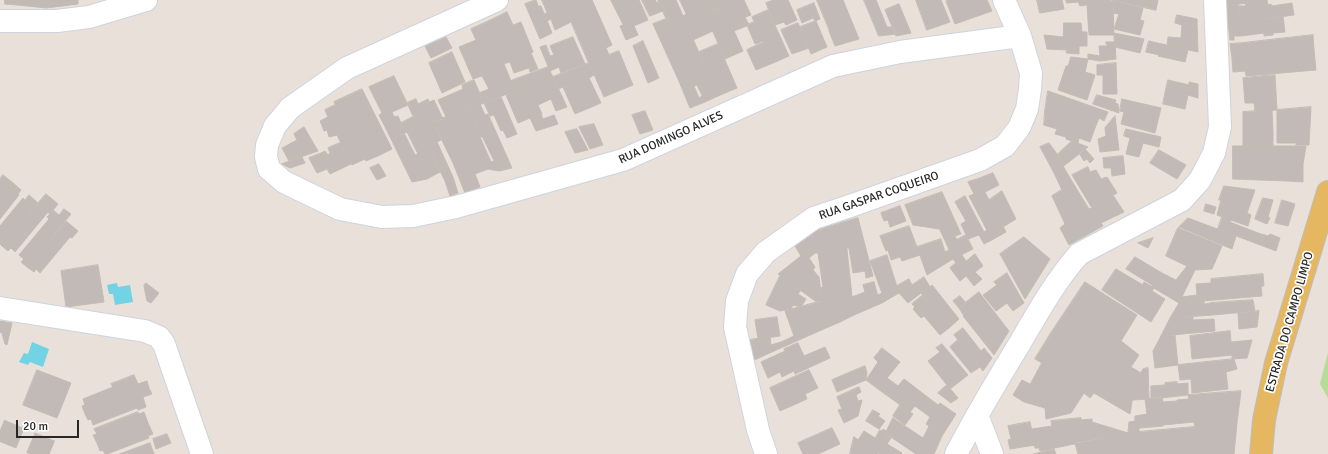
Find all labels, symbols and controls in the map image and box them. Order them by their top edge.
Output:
street label: RUA DOMINGO ALVES [616,108,726,168]
street label: RUA GASPAR COQUEIRO [817,169,941,223]
street label: ESTRADA DO CAMPO LIMPO [1263,250,1317,394]
scale bar [18,412,81,438]
text: 20 m [23,419,48,434]

